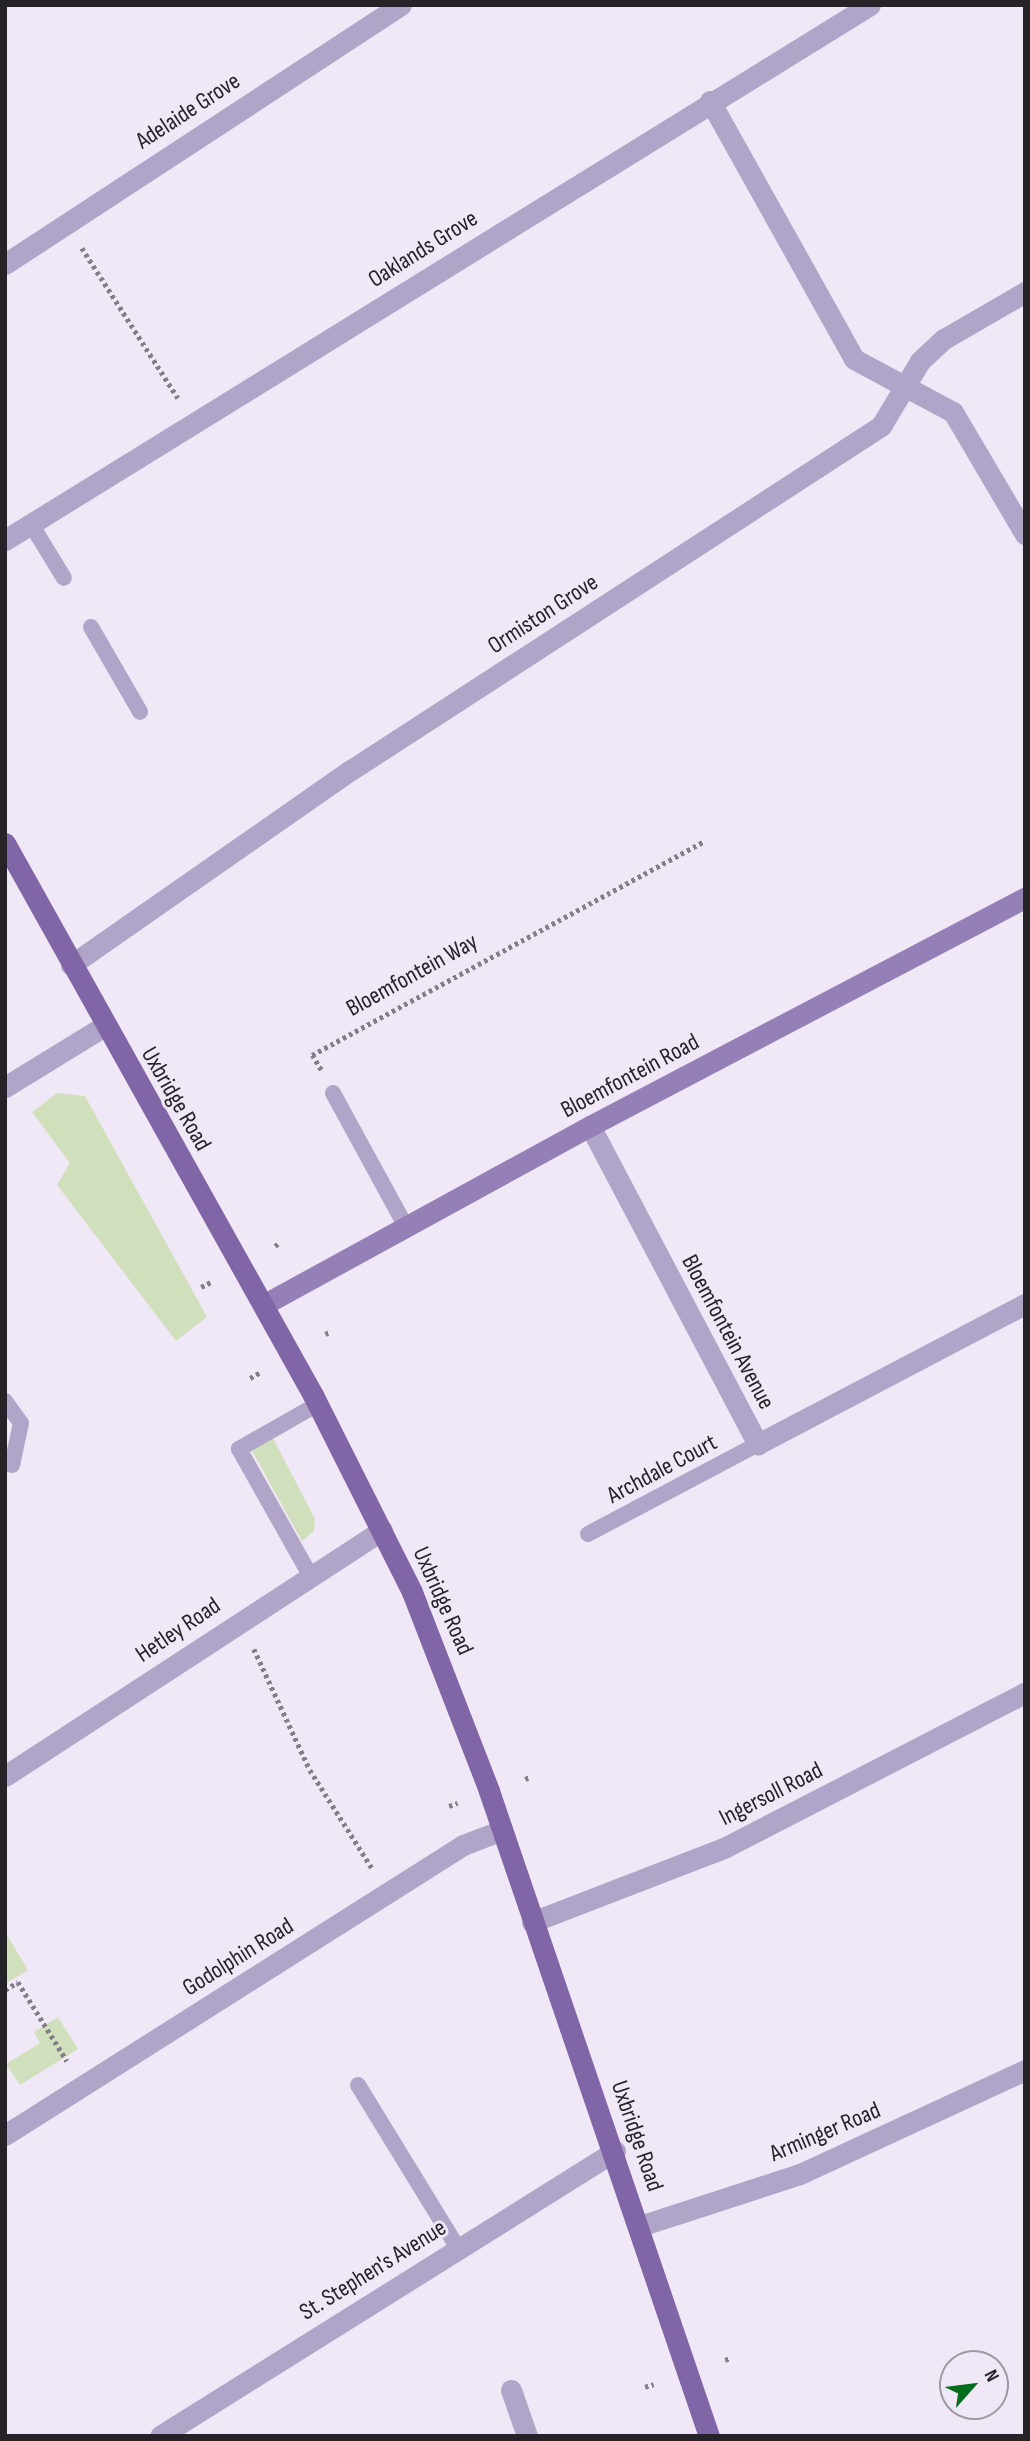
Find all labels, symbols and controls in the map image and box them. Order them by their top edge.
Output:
street label: Adelaide Grove [131,67,245,155]
street label: Oaklands Grove [363,204,483,294]
street label: Ormiston Grove [483,568,603,660]
street label: Bloemfontein Way [341,927,483,1023]
street label: Bloemfontein Road [556,1028,704,1124]
street label: Uxbridge Road [135,1042,217,1156]
street label: Bloemfontein Avenue [675,1250,781,1414]
street label: Archdale Court [602,1428,722,1510]
street label: Uxbridge Road [406,1543,480,1659]
street label: Hetley Road [130,1591,226,1669]
street label: Ingersoll Road [715,1756,827,1832]
street label: Godolphin Road [177,1912,299,2002]
street label: Uxbridge Road [605,2077,669,2195]
street label: Arminger Road [765,2096,885,2168]
street label: St. Stephen's Avenue [294,2213,452,2327]
north arrow [939,2350,1009,2420]
text: N [979,2366,1004,2386]

